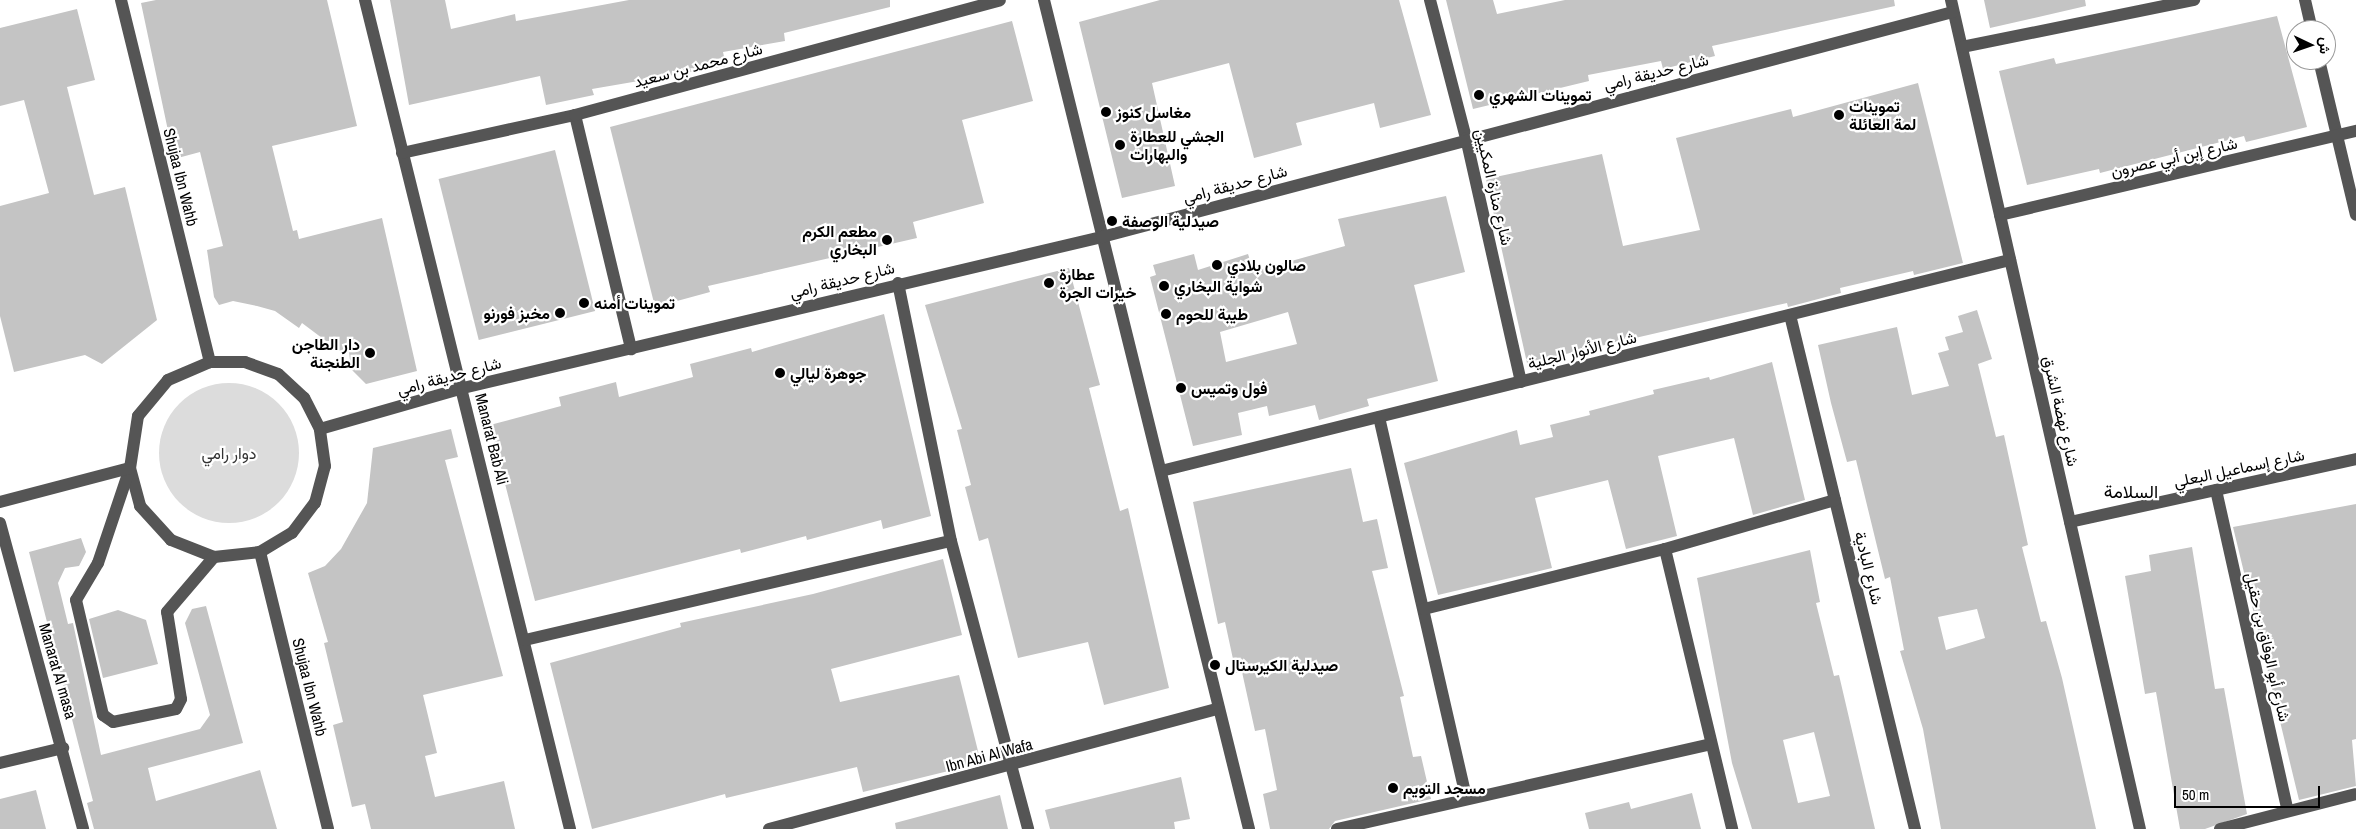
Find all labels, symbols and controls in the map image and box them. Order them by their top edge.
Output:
north arrow [2286,20,2336,70]
text: ش [2316,37,2334,55]
street label: شارع محمد بن سعيد [631,39,765,91]
street label: شارع حديقة رامي [1602,50,1710,94]
place label: تموينات الشهري [1489,85,1592,105]
marker: تموينات الشهري [1473,89,1485,101]
place label: تموينات لمة العائلة [1849,96,1916,134]
place label: مغاسل كنوز [1116,102,1191,122]
marker: مغاسل كنوز [1100,106,1112,118]
marker: تموينات لمة العائلة [1833,109,1845,121]
street label: Shujaa Ibn Wahb [160,126,202,228]
place label: الجشي للعطارة والبهارات [1130,126,1224,164]
street label: شارع منارة المكيين [1471,127,1517,247]
street label: شارع إبن أبي عصرون [2109,133,2239,181]
marker: الجشي للعطارة والبهارات [1114,139,1126,151]
street label: شارع حديقة رامي [1181,161,1289,207]
place label: صيدلية الوصفة [1122,211,1219,231]
marker: صيدلية الوصفة [1106,215,1118,227]
place label: مطعم الكرم البخاري [802,221,877,259]
marker: مطعم الكرم البخاري [881,234,893,246]
place label: صالون بلادي [1227,255,1306,275]
street label: شارع حديقة رامي [788,258,896,302]
marker: صالون بلادي [1211,259,1223,271]
place label: عطارة خيرات الجرة [1059,264,1136,302]
place label: شواية البخاري [1174,276,1263,296]
marker: عطارة خيرات الجرة [1043,277,1055,289]
marker: شواية البخاري [1158,280,1170,292]
place label: تموينات أمنه [594,293,675,313]
marker: تموينات أمنه [578,297,590,309]
place label: مخبز فورنو [484,303,550,323]
place label: طيبة للحوم [1176,304,1248,324]
marker: مخبز فورنو [554,307,566,319]
marker: طيبة للحوم [1160,308,1172,320]
street label: شارع الأنوار الجلية [1526,327,1638,373]
place label: دار الطاجن الطنجنة [292,334,360,372]
marker: دار الطاجن الطنجنة [364,347,376,359]
street label: شارع حديقة رامي [395,353,503,399]
street label: شارع نهضة الشرق [2039,354,2083,468]
place label: جوهرة ليالي [790,363,866,383]
marker: جوهرة ليالي [774,367,786,379]
place label: فول وتميس [1191,378,1267,398]
marker: فول وتميس [1175,382,1187,394]
street label: Manarat Bab Ali [471,391,513,487]
park label: دوار رامي [202,443,256,463]
street label: شارع إسماعيل البعلي [2172,445,2306,491]
district label: السلامة [2104,481,2158,503]
street label: شارع البادية [1851,529,1887,607]
street label: شارع أبو الوفاق بن حقيل [2242,571,2294,723]
street label: Manarat Al masa [35,621,81,721]
street label: Shujaa Ibn Wahb [289,636,331,738]
place label: صيدلية الكيرستال [1225,655,1338,675]
marker: صيدلية الكيرستال [1209,659,1221,671]
street label: Ibn Abi Al Wafa [943,734,1035,776]
scale bar [2176,776,2322,808]
place label: مسجد التويم [1403,778,1486,798]
marker: مسجد التويم [1387,782,1399,794]
text: 50 m [2182,784,2209,805]

